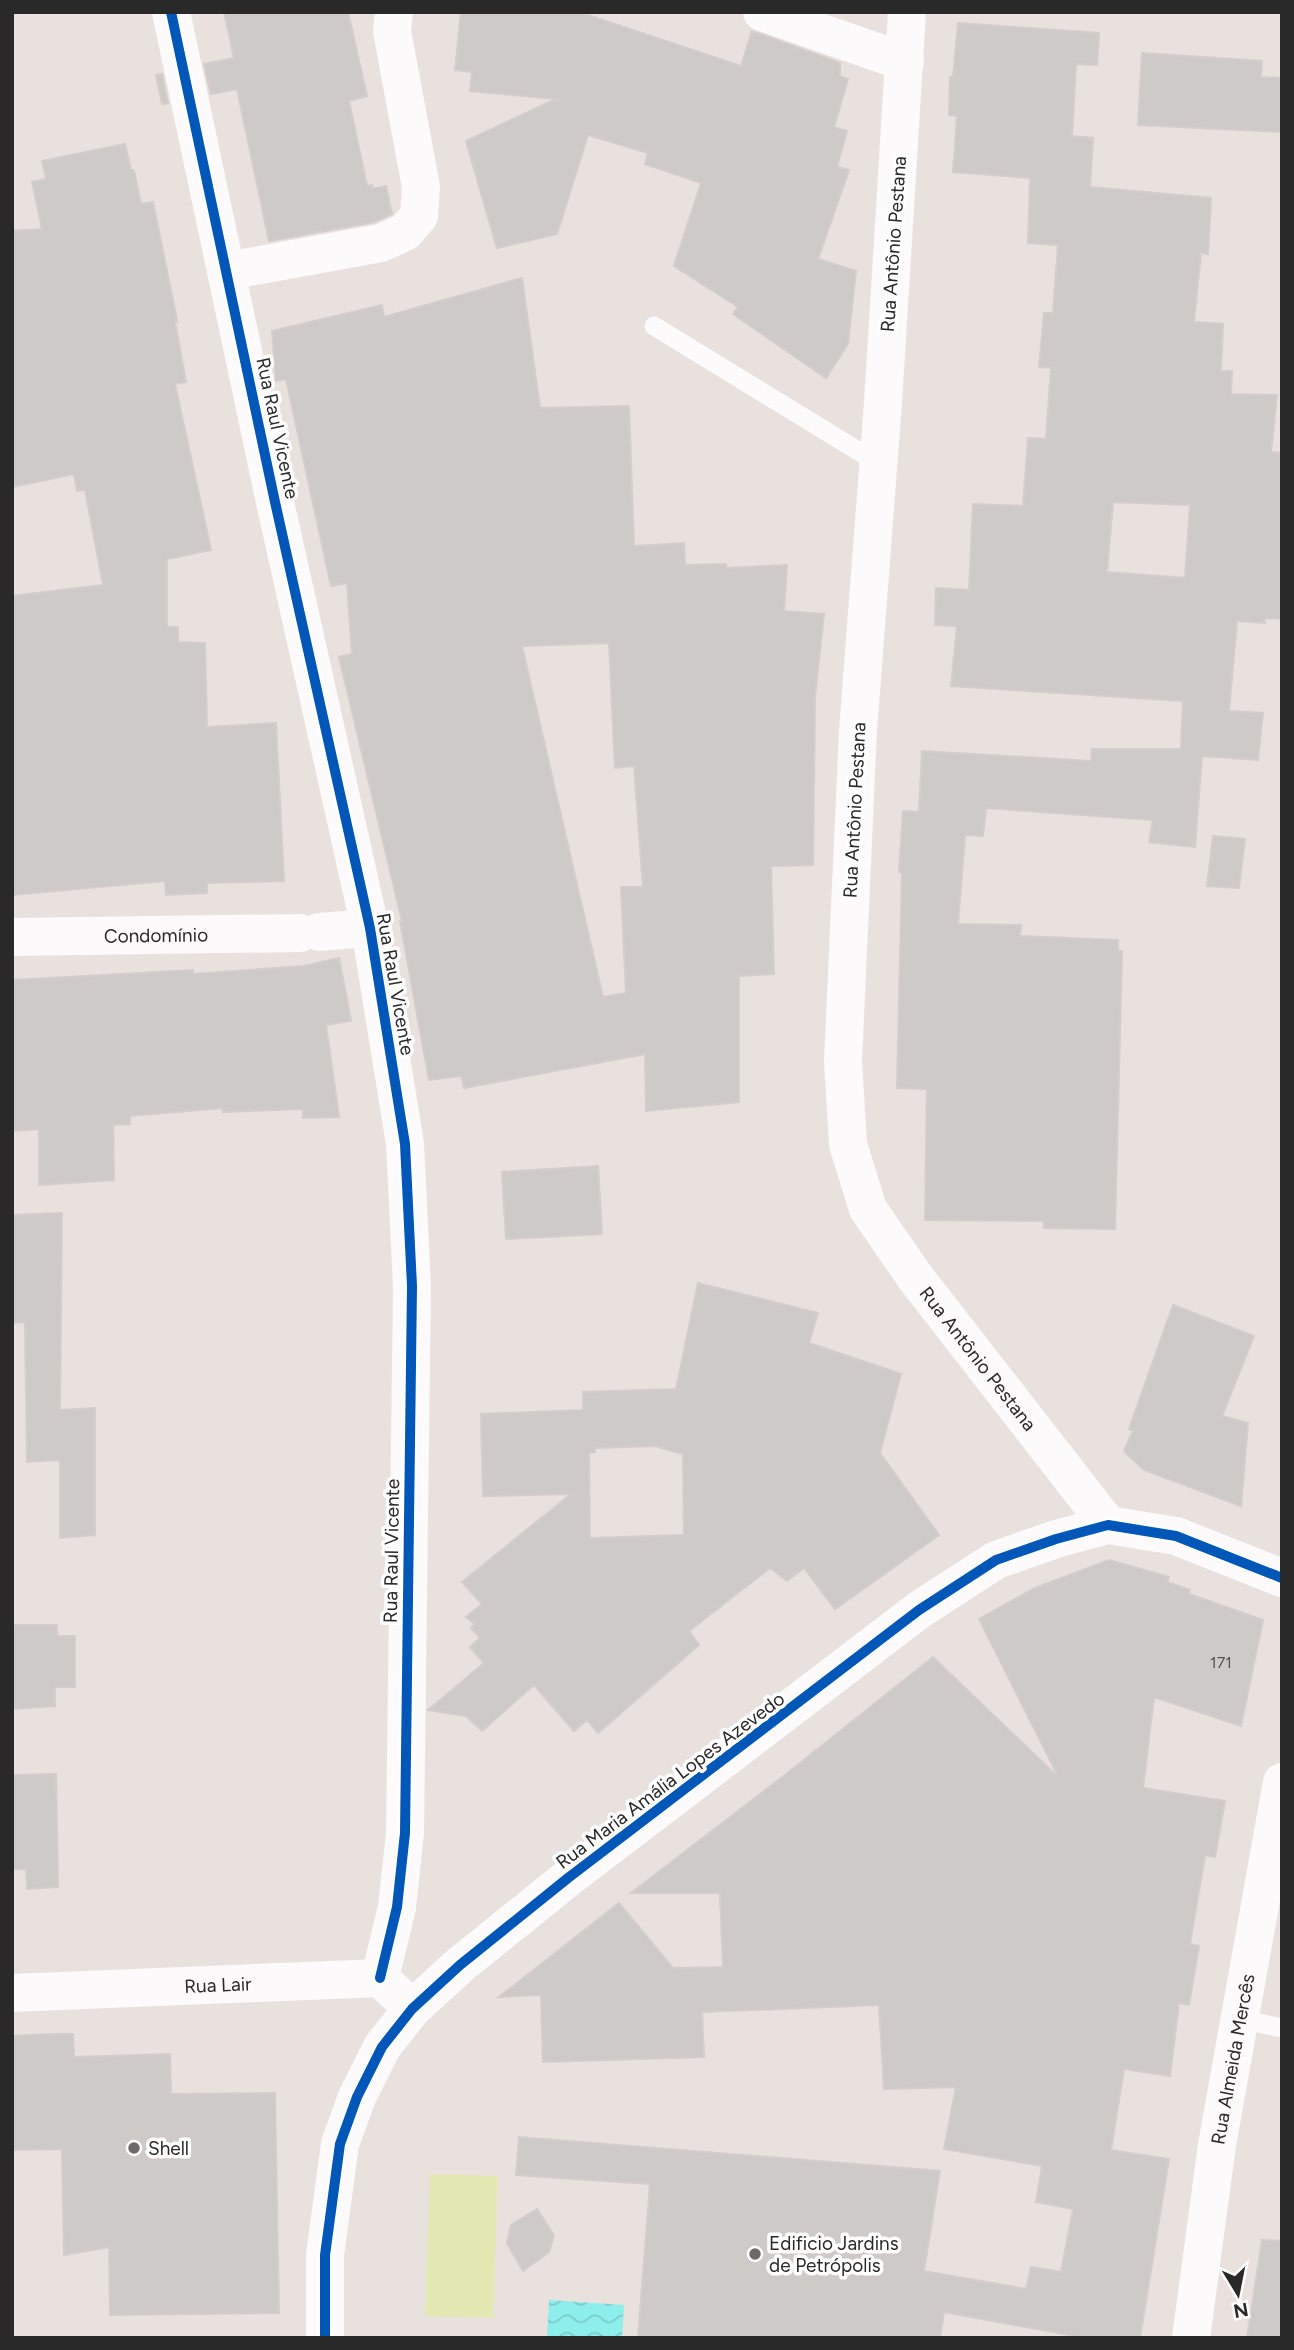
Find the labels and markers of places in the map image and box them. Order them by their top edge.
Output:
place label: Shell [148,2137,189,2160]
marker: Shell [126,2140,142,2156]
place label: Edificio Jardins de Petrópolis [769,2232,899,2277]
marker: Edificio Jardins de Petrópolis [747,2246,763,2262]

